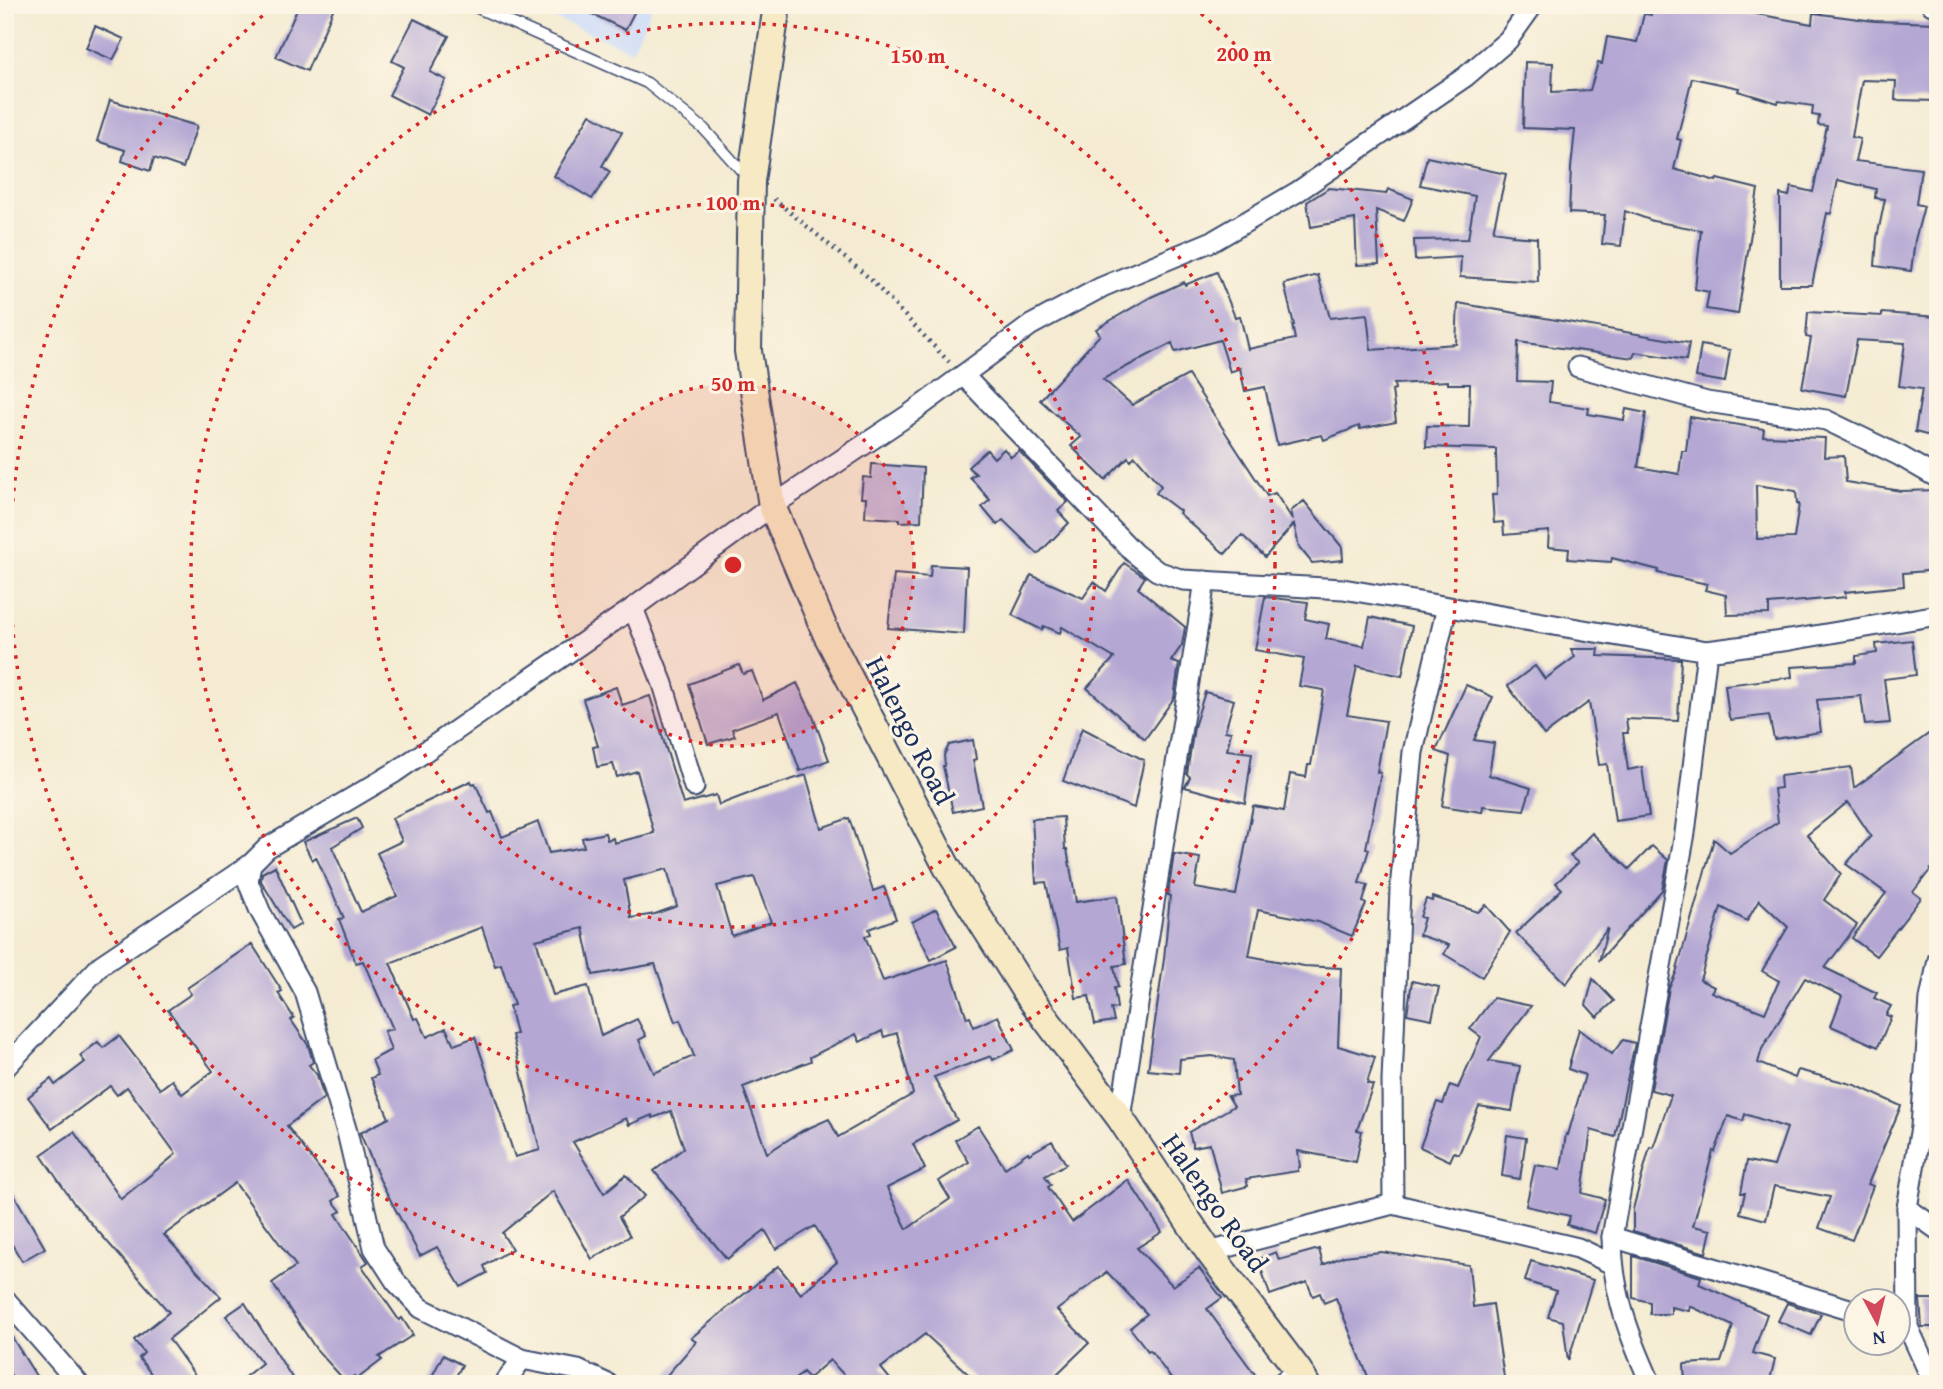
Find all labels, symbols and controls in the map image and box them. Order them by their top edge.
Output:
text: 200 m [1216,38,1272,69]
text: 150 m [890,40,946,71]
text: 100 m [705,187,761,218]
text: 50 m [711,368,755,399]
centre of rings [721,553,745,577]
street label: Halengo Road [856,649,966,811]
street label: Halengo Road [1153,1124,1279,1280]
north arrow [1842,1288,1912,1358]
text: N [1871,1324,1887,1354]

